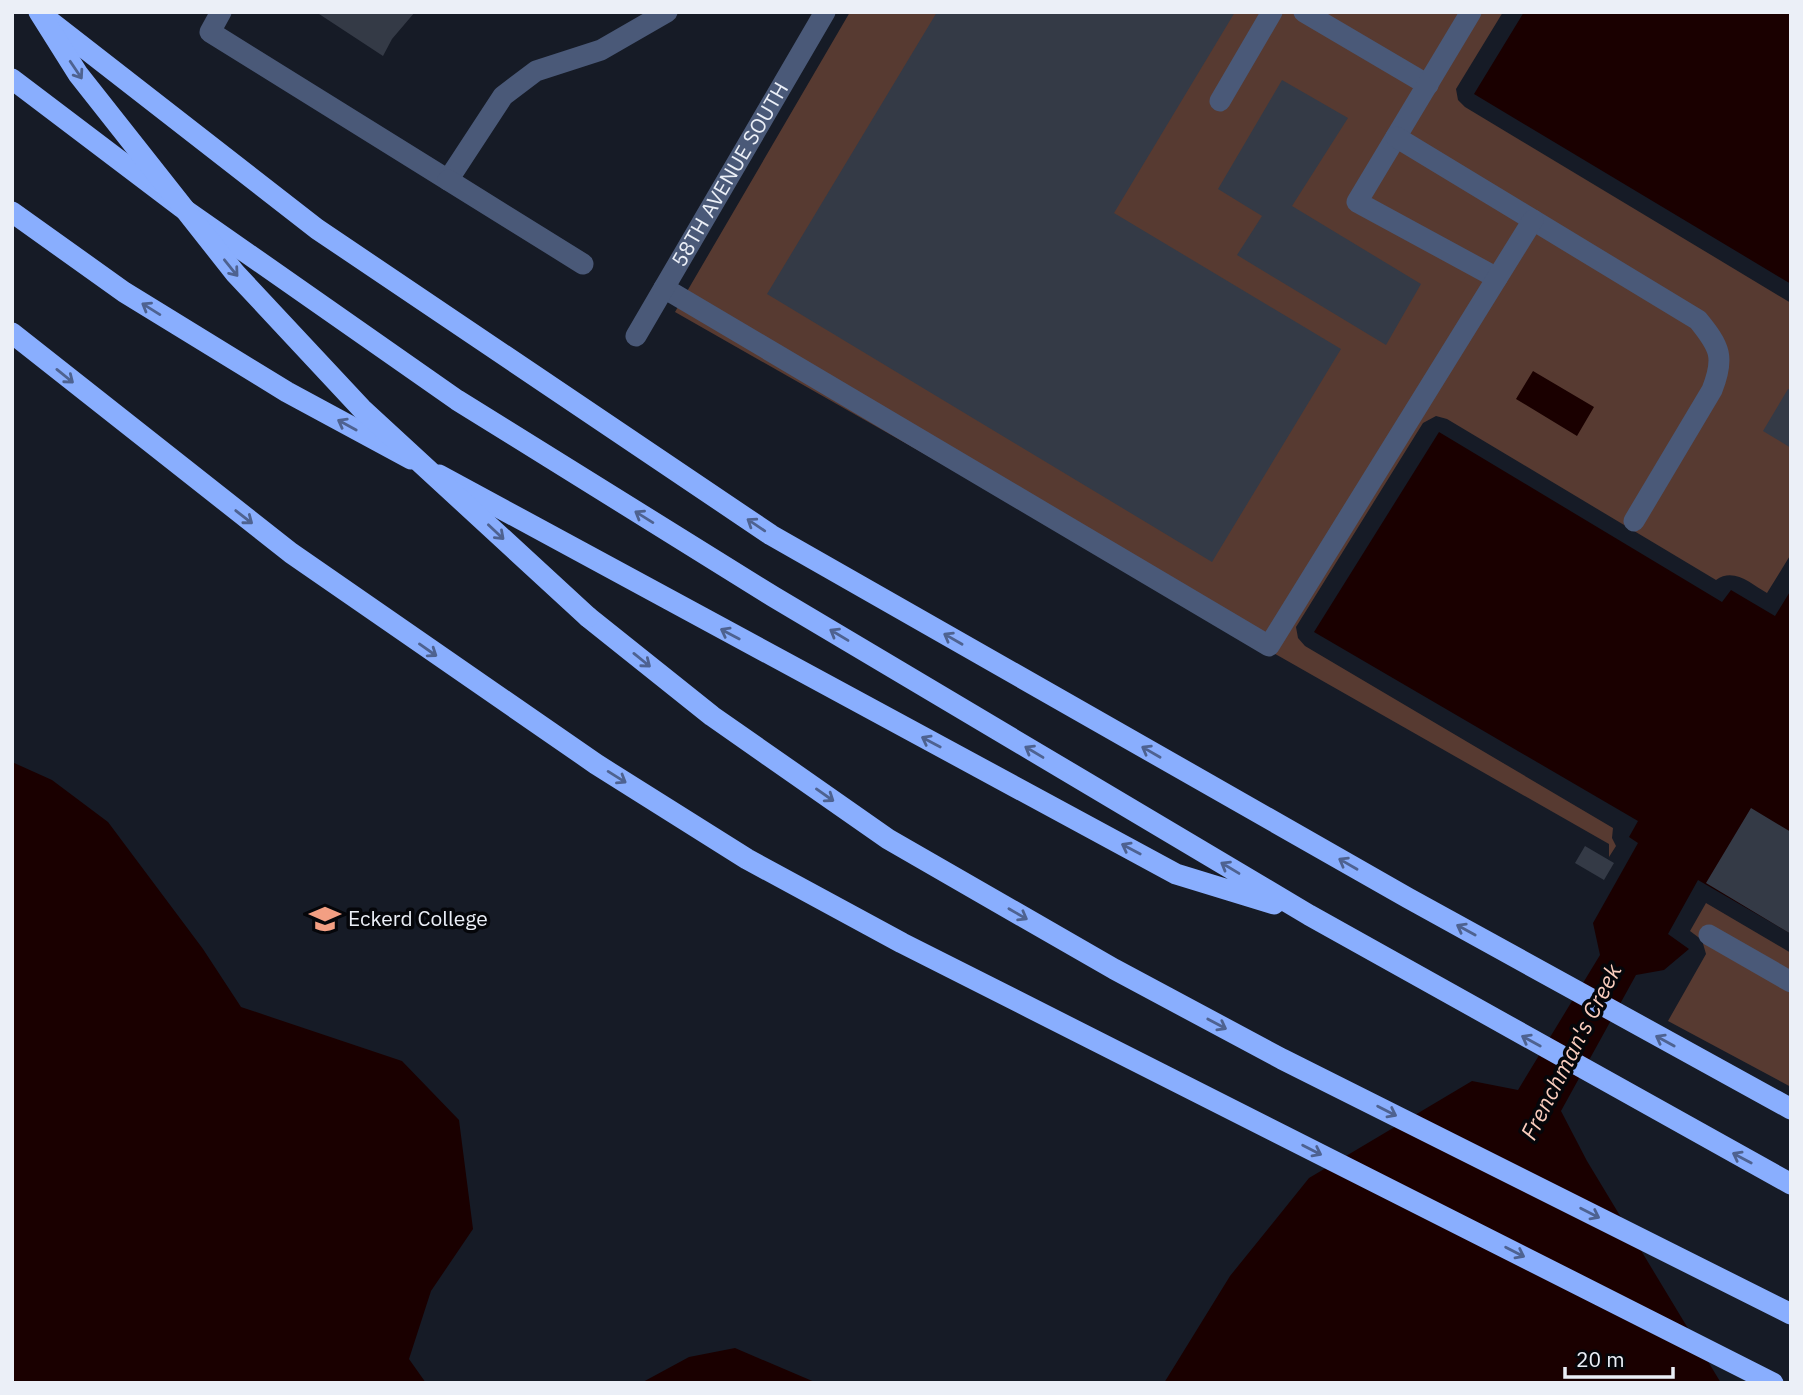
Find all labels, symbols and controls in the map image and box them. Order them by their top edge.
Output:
one-way arrow [69,60,83,79]
street label: 58TH AVENUE SOUTH [665,77,794,271]
one-way arrow [224,258,239,276]
one-way arrow [142,301,162,315]
one-way arrow [55,368,73,384]
one-way arrow [337,418,357,432]
one-way arrow [234,509,252,524]
one-way arrow [635,509,655,523]
one-way arrow [747,518,767,532]
one-way arrow [487,524,504,541]
one-way arrow [720,627,741,640]
one-way arrow [829,628,849,642]
one-way arrow [944,632,964,646]
one-way arrow [418,643,437,657]
one-way arrow [632,652,650,667]
one-way arrow [921,735,941,749]
one-way arrow [1025,744,1045,758]
one-way arrow [1141,745,1162,758]
one-way arrow [607,769,626,784]
one-way arrow [815,788,834,802]
one-way arrow [1121,842,1142,856]
one-way arrow [1339,857,1359,871]
one-way arrow [1220,860,1240,874]
school or university icon: Eckerd College [308,902,342,936]
place label: Eckerd College [348,904,488,932]
one-way arrow [1008,907,1028,921]
one-way arrow [1456,923,1477,937]
water label: Frenchman's Creek [1513,958,1628,1145]
one-way arrow [1206,1018,1227,1031]
one-way arrow [1522,1034,1542,1048]
one-way arrow [1655,1034,1676,1047]
one-way arrow [1376,1105,1397,1119]
one-way arrow [1301,1143,1322,1157]
one-way arrow [1732,1151,1753,1164]
one-way arrow [1579,1207,1600,1221]
one-way arrow [1504,1246,1525,1260]
scale bar [1565,1336,1674,1380]
text: 20 m [1576,1345,1625,1373]

